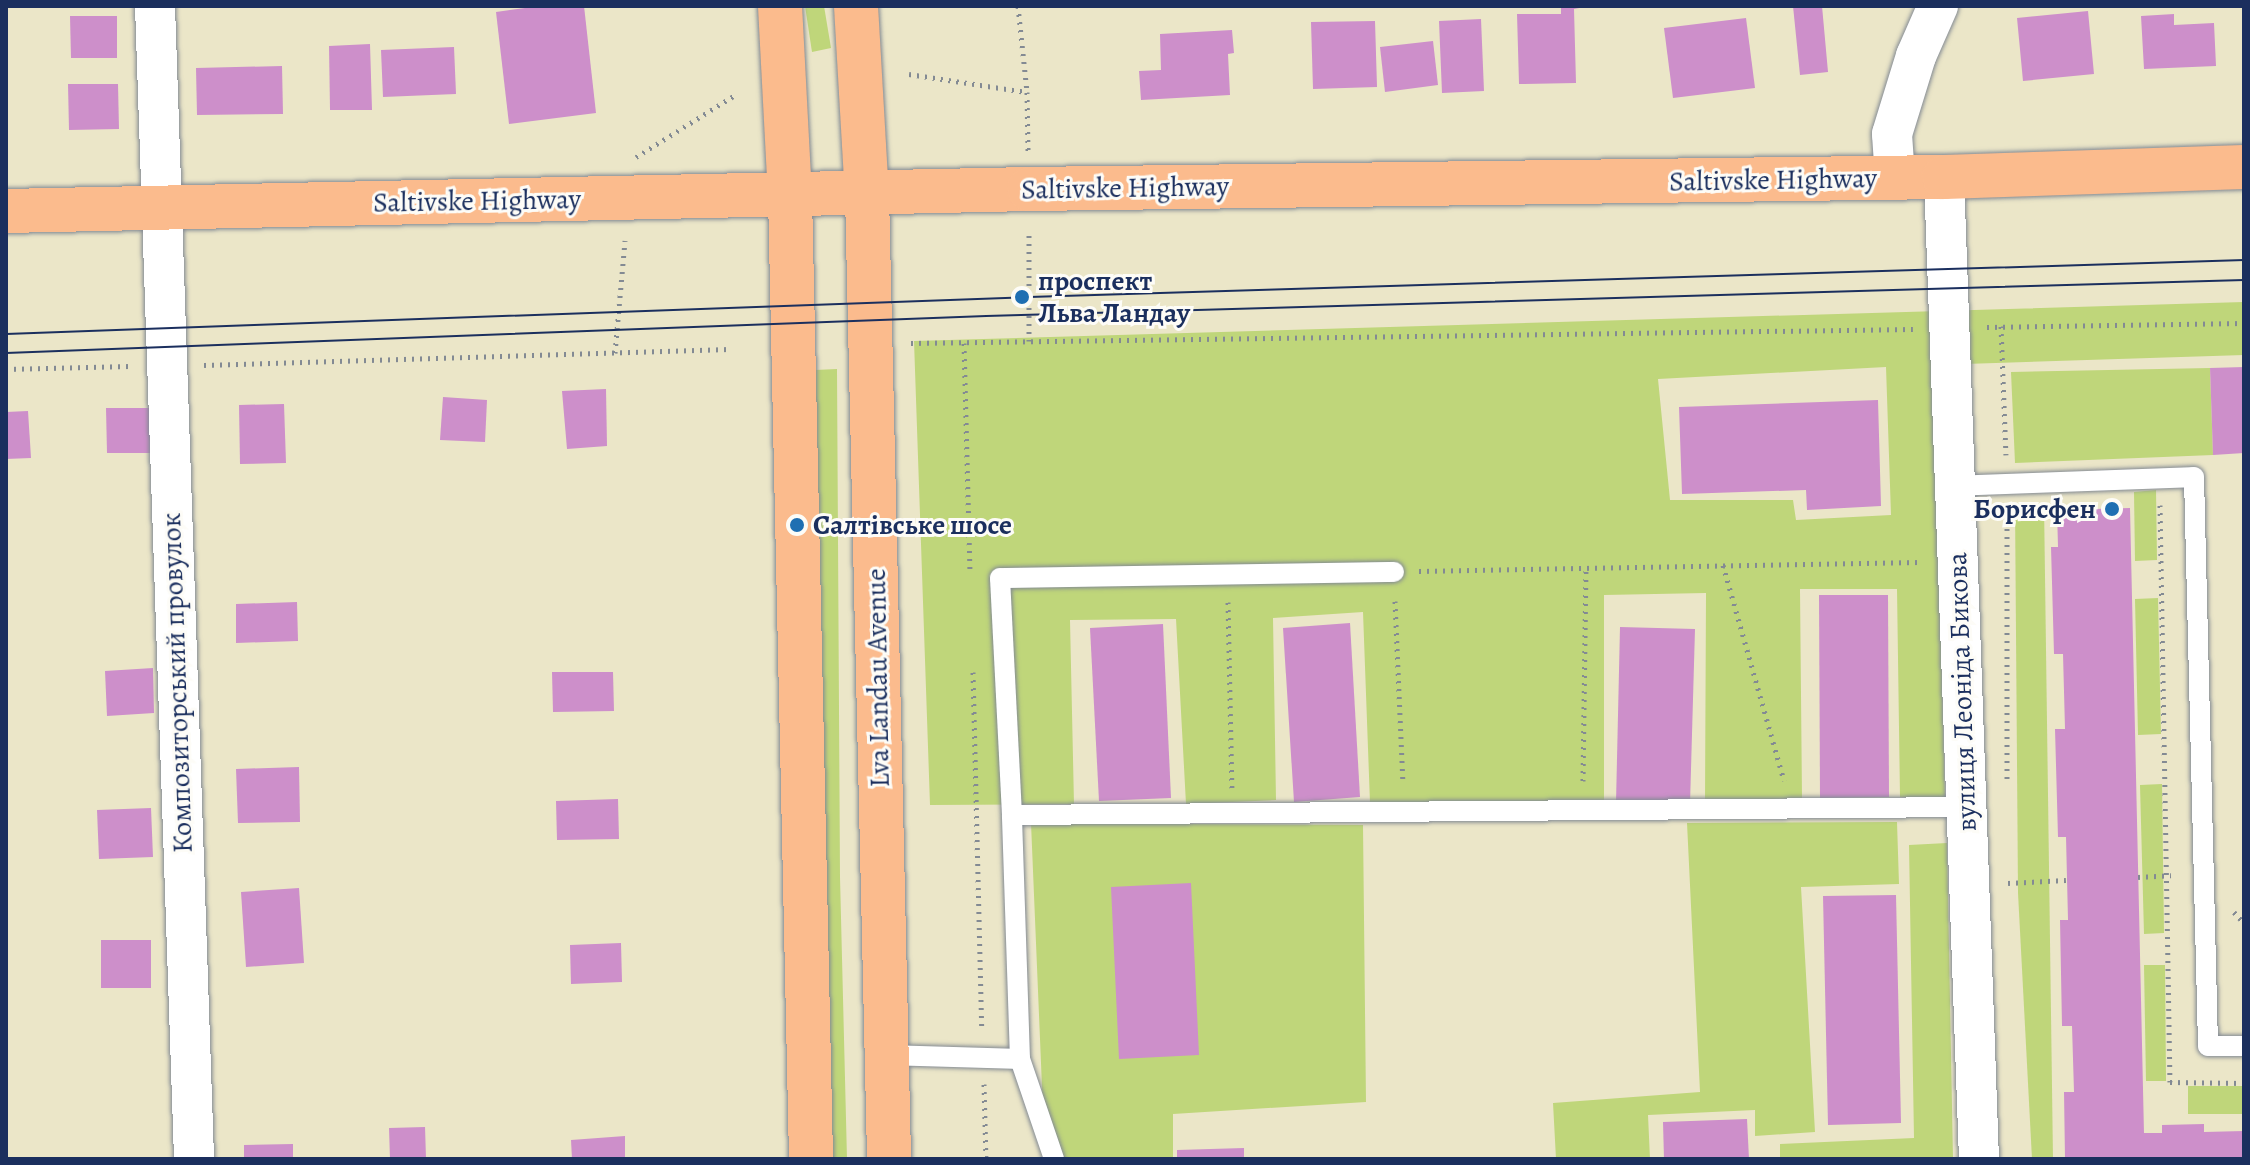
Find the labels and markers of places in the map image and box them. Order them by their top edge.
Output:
place label: проспект Льва Ландау [1038,264,1190,330]
marker: проспект Льва Ландау [1013,288,1031,306]
place label: Борисфен [1973,492,2096,526]
marker: Борисфен [2103,500,2121,518]
place label: Салтівське шосе [813,508,1012,542]
marker: Салтівське шосе [788,516,806,534]

